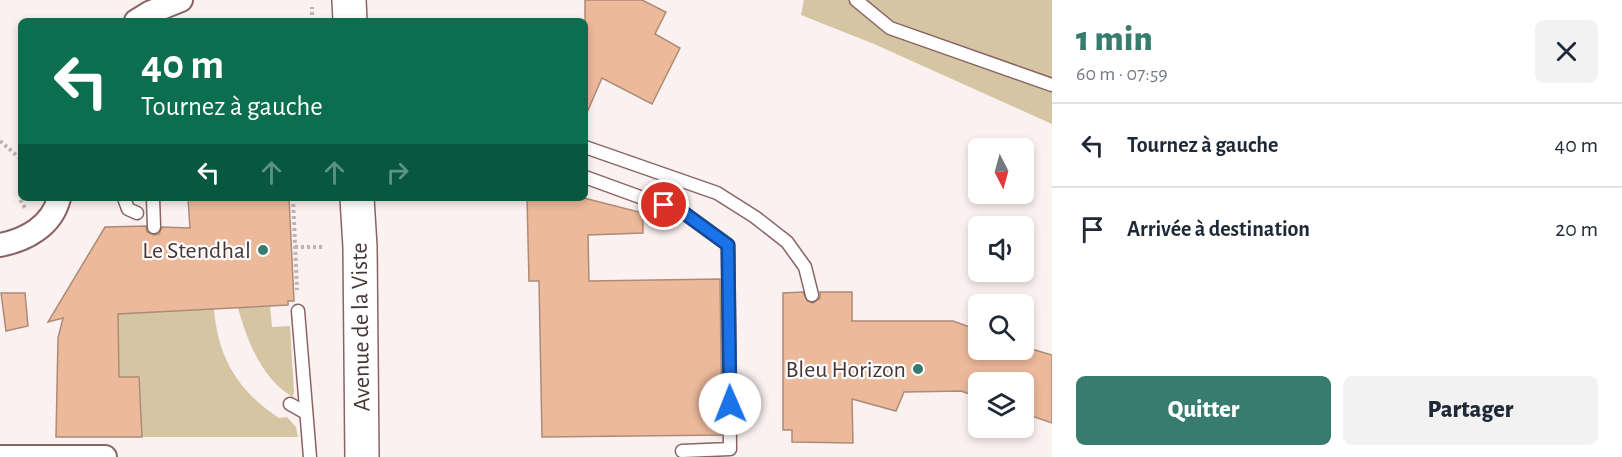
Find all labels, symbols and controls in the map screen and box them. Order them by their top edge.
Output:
button: close [1535,20,1598,83]
text: 1 min [1076,21,1153,57]
icon: left [42,42,120,120]
text: 40 m [141,44,224,86]
text: 60 m · 07:59 [1076,64,1168,84]
text: Tournez à gauche [141,93,323,120]
icon: left [1076,129,1109,162]
text: Tournez à gauche [1127,134,1278,156]
text: 40 m [1555,134,1598,156]
north arrow [968,138,1034,204]
map controls [968,138,1034,438]
icon: left [192,156,225,189]
icon: ahead [255,156,288,189]
icon: ahead [318,156,351,189]
icon: right [381,156,414,189]
pin [638,179,689,230]
icon: arrive [647,188,680,221]
icon: arrive [1076,213,1109,246]
button: sound [968,216,1034,282]
text: Arrivée à destination [1127,218,1310,240]
text: 20 m [1555,218,1598,240]
place label: Le Stendhal [142,239,251,263]
street label: Avenue de la Viste [348,242,374,412]
marker: Le Stendhal [256,243,270,257]
button: search [968,294,1034,360]
place label: Bleu Horizon [785,358,906,382]
marker: Bleu Horizon [911,362,925,376]
position arrow [698,372,762,436]
button: layers [968,372,1034,438]
button: Quitter [1076,376,1331,445]
button: Partager [1343,376,1598,445]

